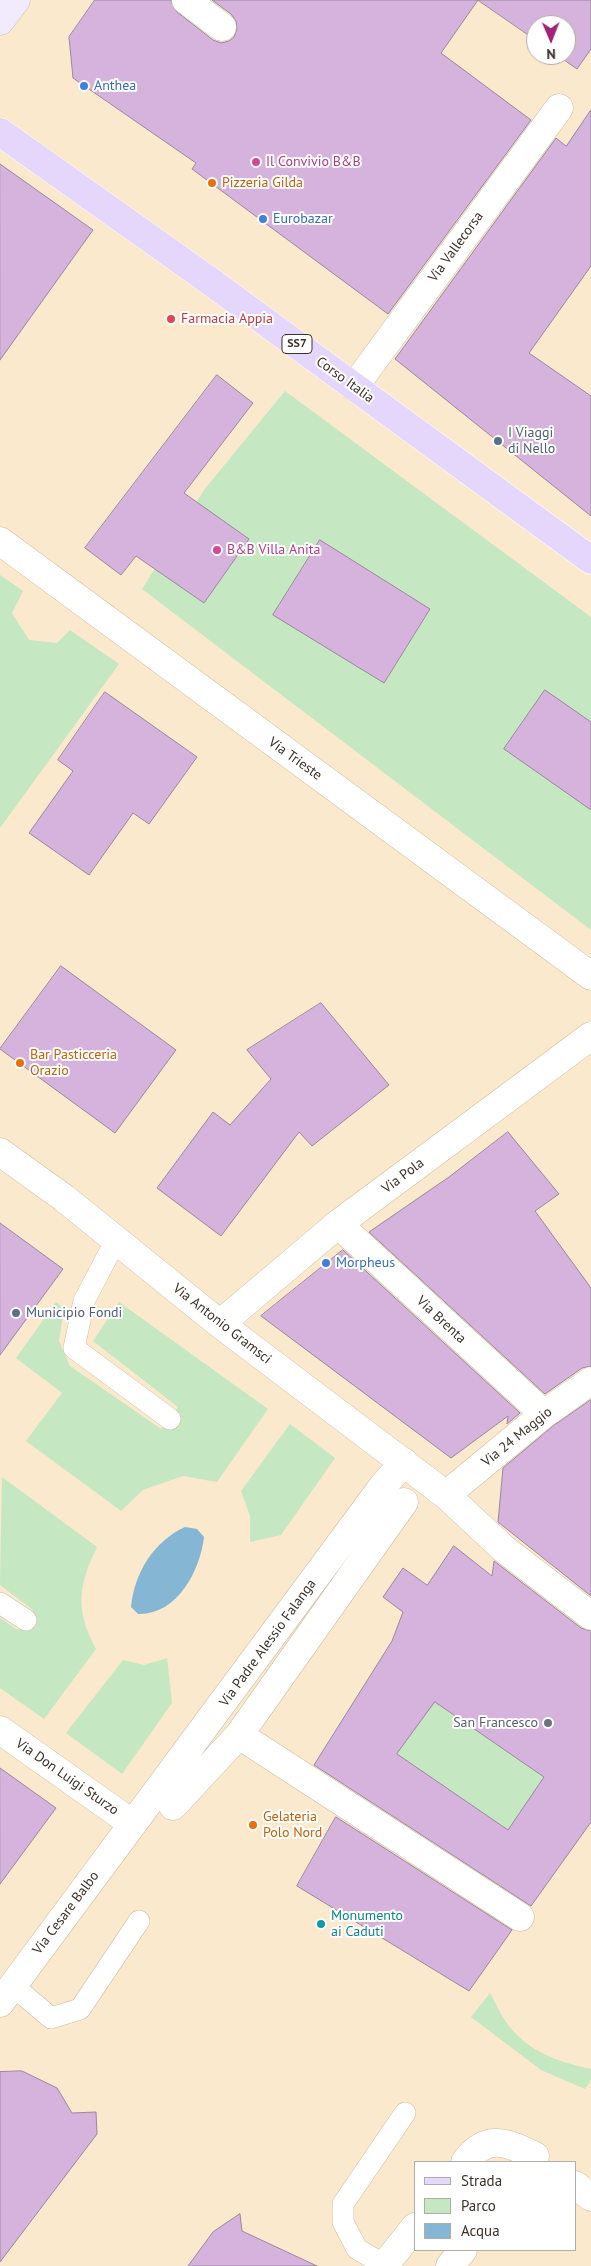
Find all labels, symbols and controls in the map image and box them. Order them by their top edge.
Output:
north arrow [526,15,576,65]
text: N [546,45,556,63]
place label: Anthea [94,78,136,94]
marker: Anthea [78,80,90,92]
place label: Il Convivio B&B [266,154,361,170]
marker: Il Convivio B&B [250,156,262,168]
place label: Pizzeria Gilda [222,175,303,191]
marker: Pizzeria Gilda [206,177,218,189]
street label: Via Vallecorsa [425,209,487,285]
place label: Eurobazar [273,211,333,227]
marker: Eurobazar [257,213,269,225]
place label: Farmacia Appia [181,311,273,327]
marker: Farmacia Appia [165,313,177,325]
road number: SS7 [282,334,312,354]
street label: Corso Italia [313,353,377,407]
place label: I Viaggi di Nello [508,425,555,458]
marker: I Viaggi di Nello [492,435,504,447]
place label: B&B Villa Anita [227,542,320,558]
marker: B&B Villa Anita [211,544,223,556]
street label: Via Trieste [265,734,325,784]
place label: Bar Pasticceria Orazio [30,1047,117,1080]
marker: Bar Pasticceria Orazio [14,1057,26,1069]
street label: Via Pola [379,1155,427,1197]
place label: Morpheus [336,1255,395,1271]
marker: Morpheus [320,1257,332,1269]
street label: Via Antonio Gramsci [169,1280,275,1368]
street label: Via Brenta [413,1293,469,1347]
place label: Municipio Fondi [26,1305,122,1321]
marker: Municipio Fondi [10,1307,22,1319]
street label: Via 24 Maggio [478,1404,556,1470]
street label: Via Padre Alessio Falanga [216,1576,320,1710]
place label: San Francesco [453,1715,538,1731]
marker: San Francesco [542,1717,554,1729]
street label: Via Don Luigi Sturzo [12,1735,122,1819]
place label: Gelateria Polo Nord [263,1809,322,1841]
marker: Gelateria Polo Nord [247,1819,259,1831]
street label: Via Cesare Balbo [29,1868,103,1958]
place label: Monumento ai Caduti [331,1908,403,1940]
marker: Monumento ai Caduti [315,1918,327,1930]
legend [414,2161,576,2251]
text: Strada [461,2171,502,2190]
text: Parco [461,2196,496,2215]
text: Acqua [461,2221,500,2240]

